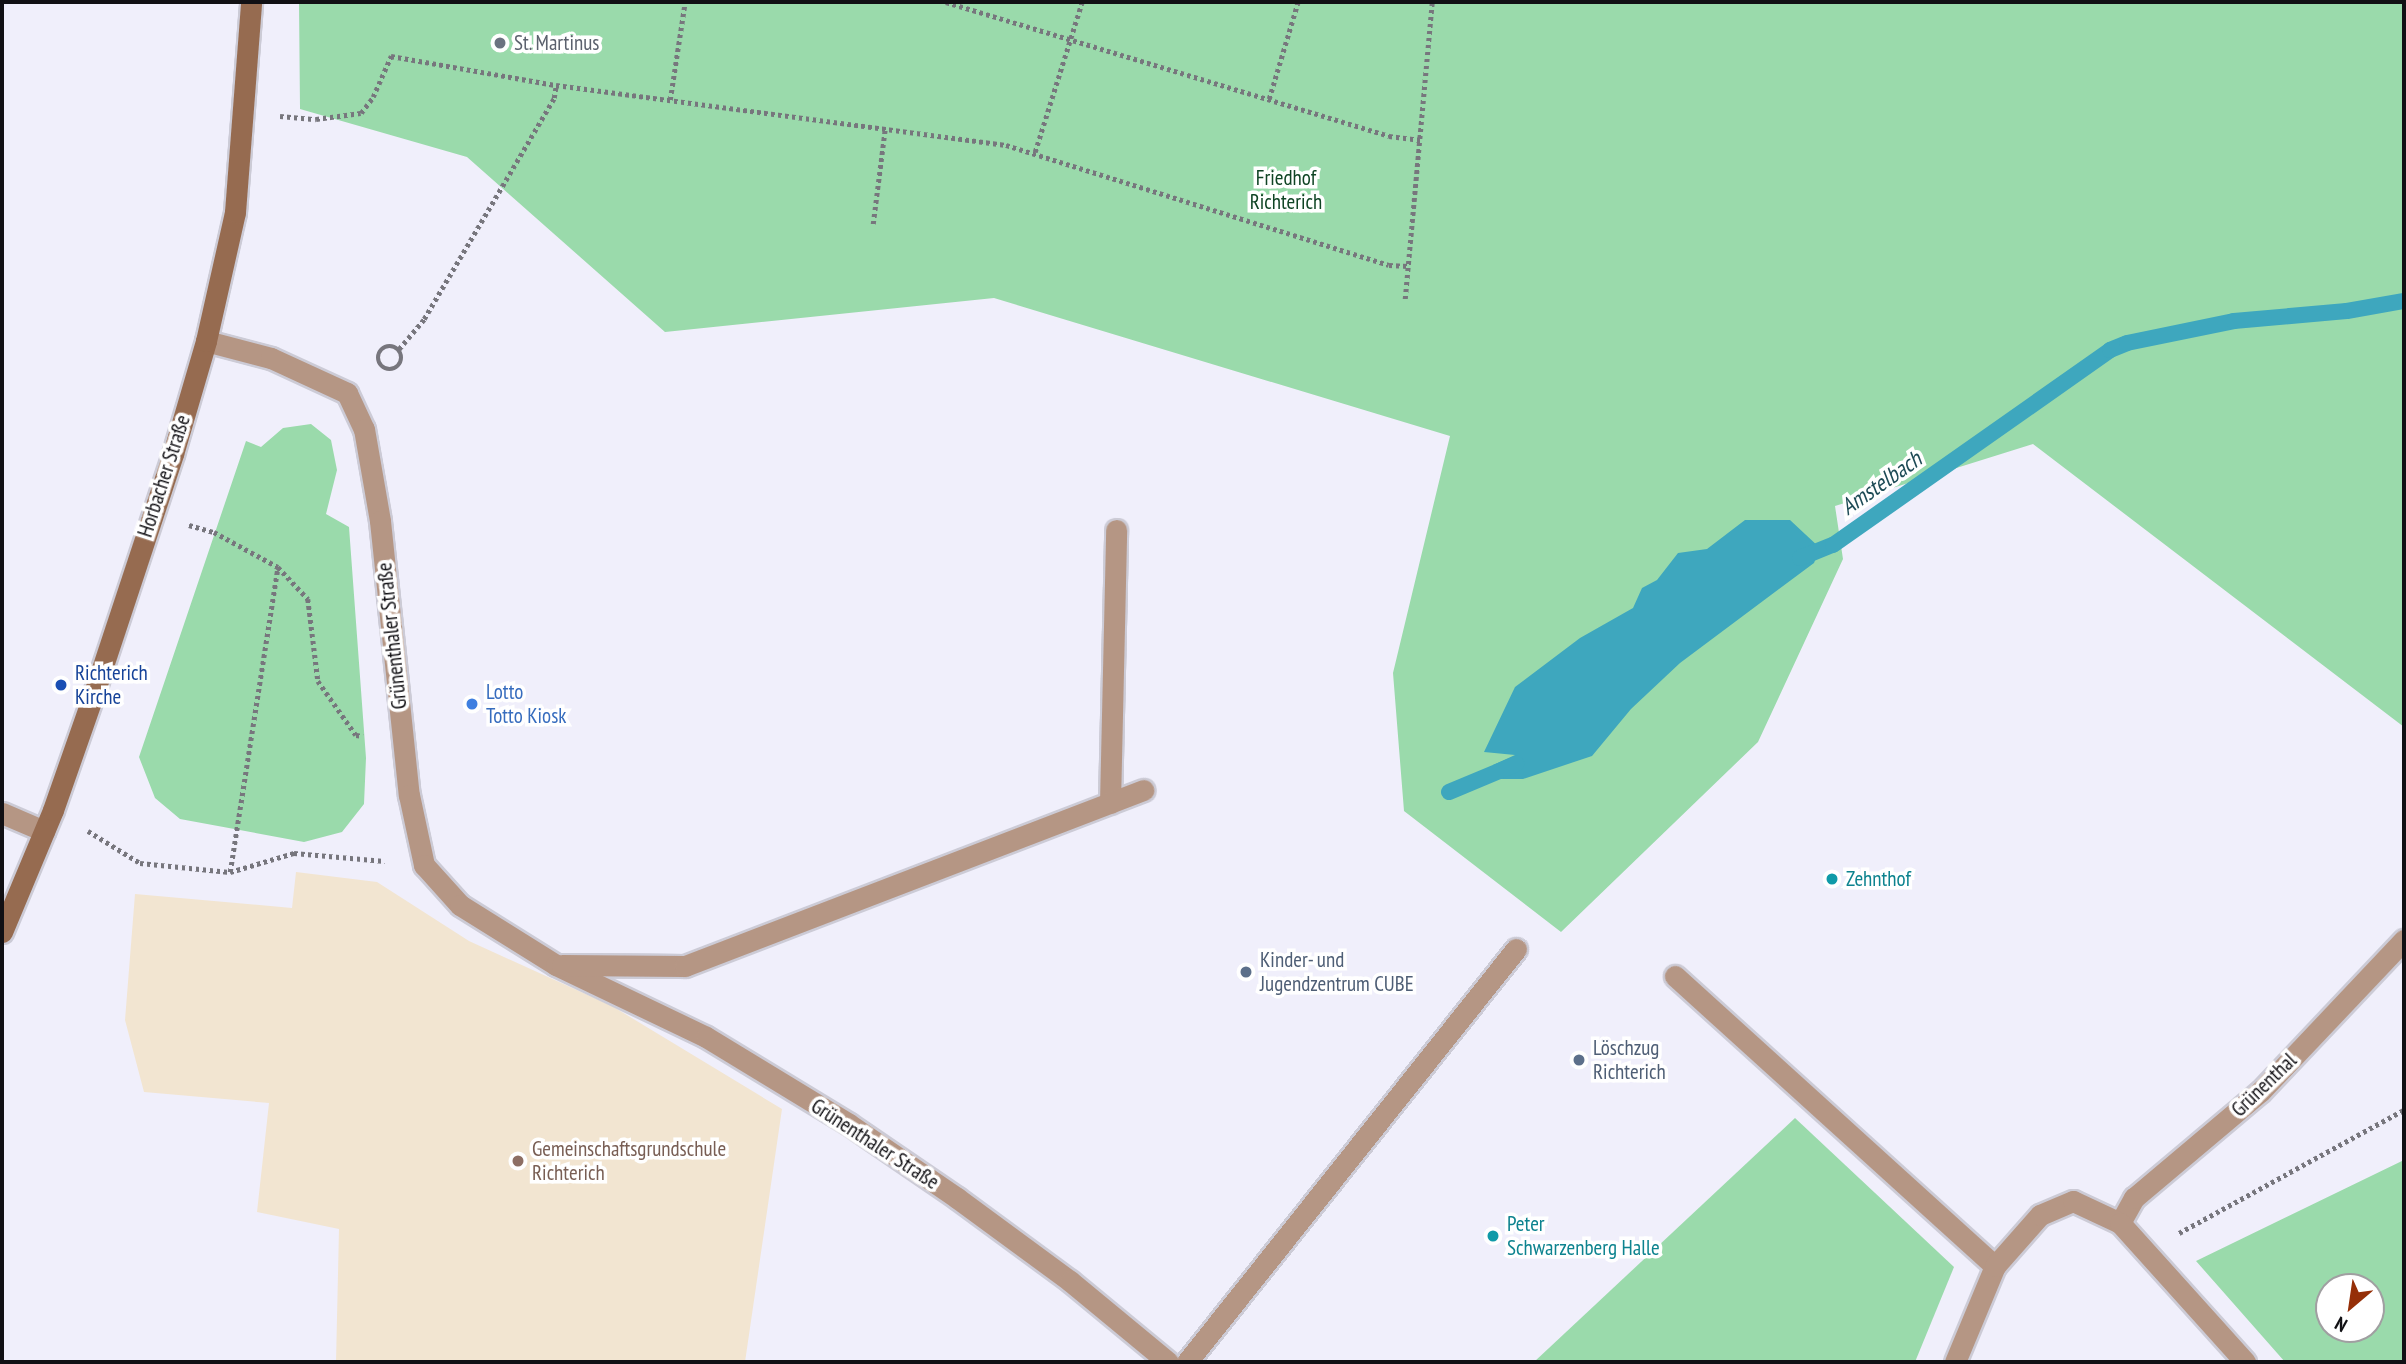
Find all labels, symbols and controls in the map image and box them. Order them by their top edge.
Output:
place label: St. Martinus [514,30,601,56]
marker: St. Martinus [492,35,508,51]
park label: Friedhof Richterich [1250,165,1322,215]
street label: Horbacher Straße [132,412,196,540]
water label: Amstelbach [1835,445,1927,521]
street label: Grünenthaler Straße [372,561,412,711]
place label: Richterich Kirche [75,660,148,710]
marker: Richterich Kirche [53,677,69,693]
place label: Lotto Totto Kiosk [486,679,566,729]
marker: Lotto Totto Kiosk [464,696,480,712]
place label: Zehnthof [1846,866,1911,892]
marker: Zehnthof [1824,871,1840,887]
place label: Kinder- und Jugendzentrum CUBE [1260,947,1414,997]
marker: Kinder- und Jugendzentrum CUBE [1238,964,1254,980]
place label: Löschzug Richterich [1593,1035,1666,1085]
street label: Grünenthal [2226,1048,2302,1122]
marker: Löschzug Richterich [1571,1052,1587,1068]
street label: Grünenthaler Straße [806,1093,944,1195]
place label: Gemeinschaftsgrundschule Richterich [532,1136,726,1186]
marker: Gemeinschaftsgrundschule Richterich [510,1153,526,1169]
place label: Peter Schwarzenberg Halle [1507,1211,1660,1261]
marker: Peter Schwarzenberg Halle [1485,1228,1501,1244]
north arrow [2315,1273,2385,1343]
text: N [2330,1312,2351,1338]

